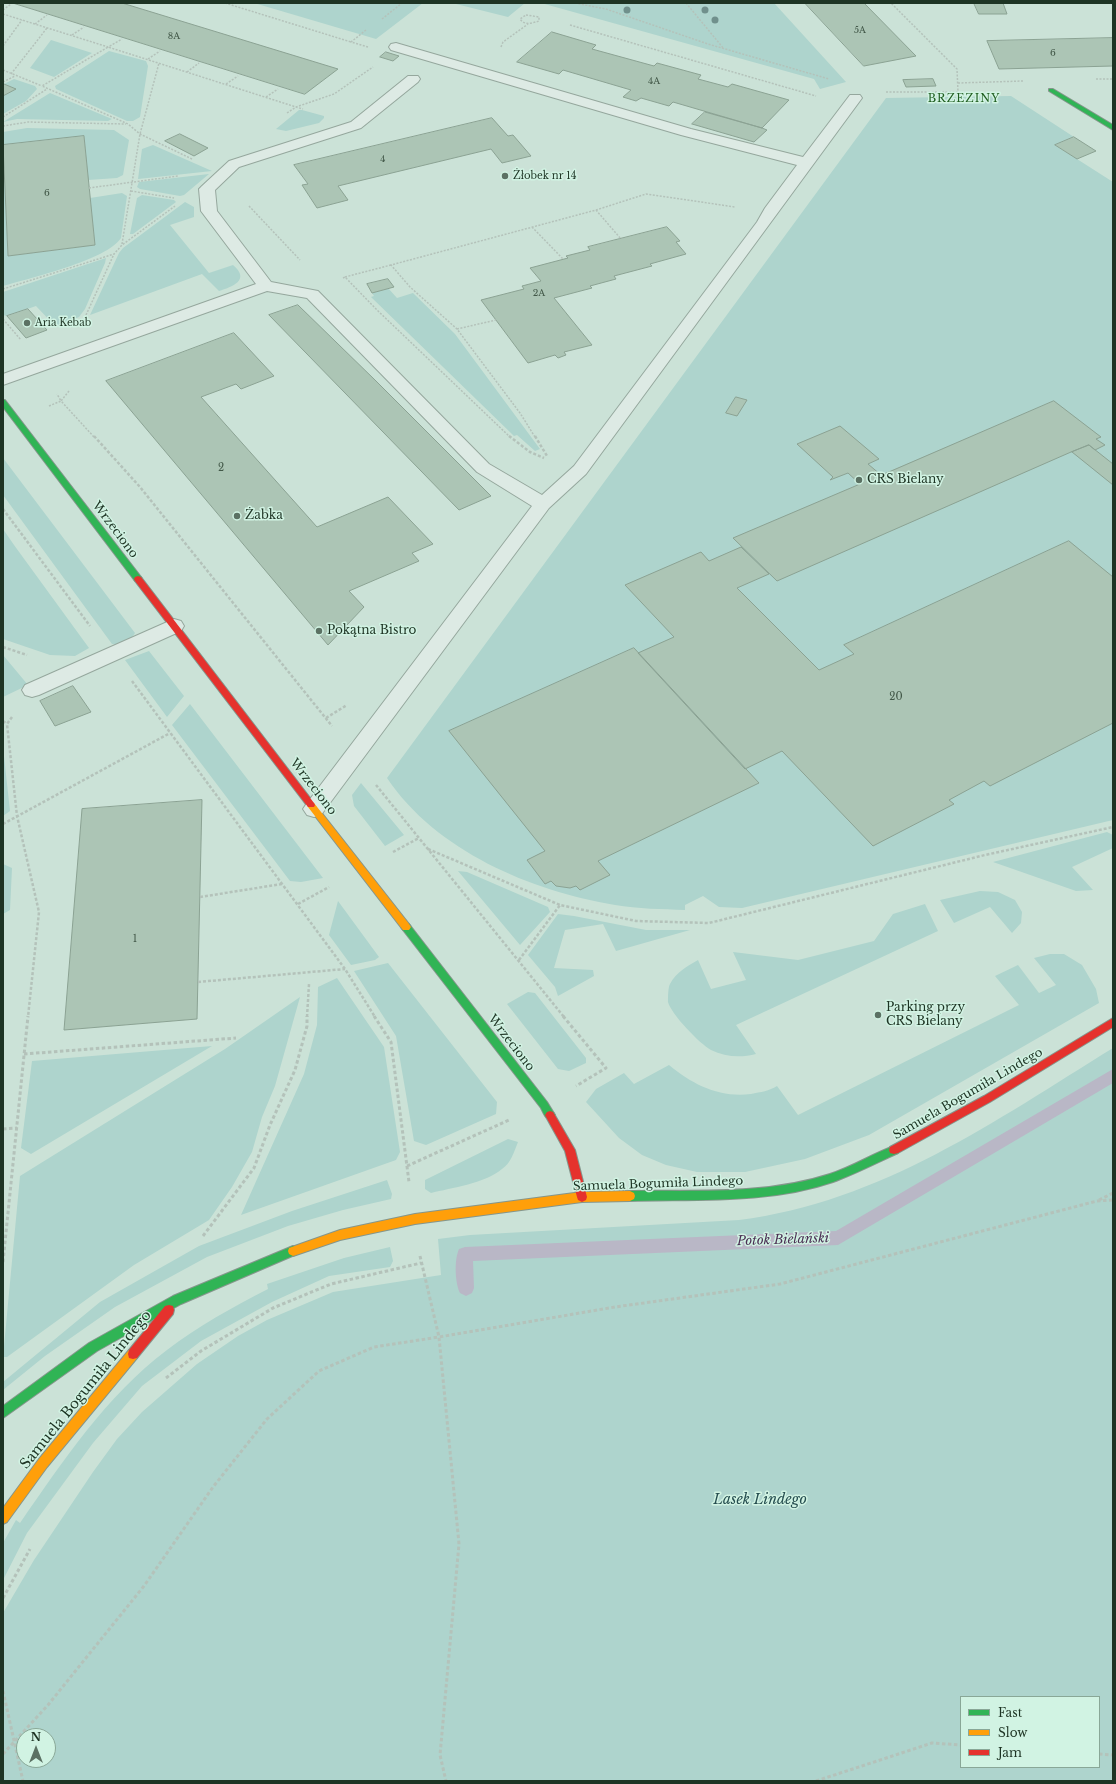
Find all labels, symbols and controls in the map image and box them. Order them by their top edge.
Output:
house number: 5A [854,25,866,35]
house number: 8A [168,31,180,41]
house number: 6 [1050,48,1056,58]
house number: 4A [648,76,660,86]
district label: BRZEZINY [928,92,1000,106]
house number: 4 [380,154,386,164]
place label: Żłobek nr 14 [513,170,577,182]
marker: Żłobek nr 14 [500,171,510,181]
house number: 6 [44,188,50,198]
house number: 2A [533,288,545,298]
place label: Aria Kebab [35,317,91,329]
marker: Aria Kebab [22,318,32,328]
house number: 2 [218,462,224,474]
place label: CRS Bielany [867,473,944,487]
marker: CRS Bielany [854,475,864,485]
street label: Wrzeciono [89,499,141,561]
place label: Żabka [245,509,283,523]
marker: Żabka [232,511,242,521]
place label: Pokątna Bistro [327,624,416,638]
marker: Pokątna Bistro [314,626,324,636]
house number: 20 [889,691,903,703]
street label: Wrzeciono [287,756,339,818]
house number: 1 [133,933,137,945]
place label: Parking przy CRS Bielany [886,1001,965,1029]
marker: Parking przy CRS Bielany [873,1010,883,1020]
street label: Wrzeciono [485,1012,537,1074]
street label: Samuela Bogumiła Lindego [891,1045,1045,1143]
street label: Samuela Bogumiła Lindego [573,1174,743,1194]
water label: Potok Bielański [737,1231,829,1249]
street label: Samuela Bogumiła Lindego [17,1307,155,1473]
park label: Lasek Lindego [713,1492,807,1508]
legend [960,1696,1100,1768]
text: Fast [998,1705,1022,1720]
text: Slow [998,1725,1027,1740]
north arrow [16,1728,56,1768]
text: N [31,1730,41,1744]
text: Jam [998,1745,1022,1760]

